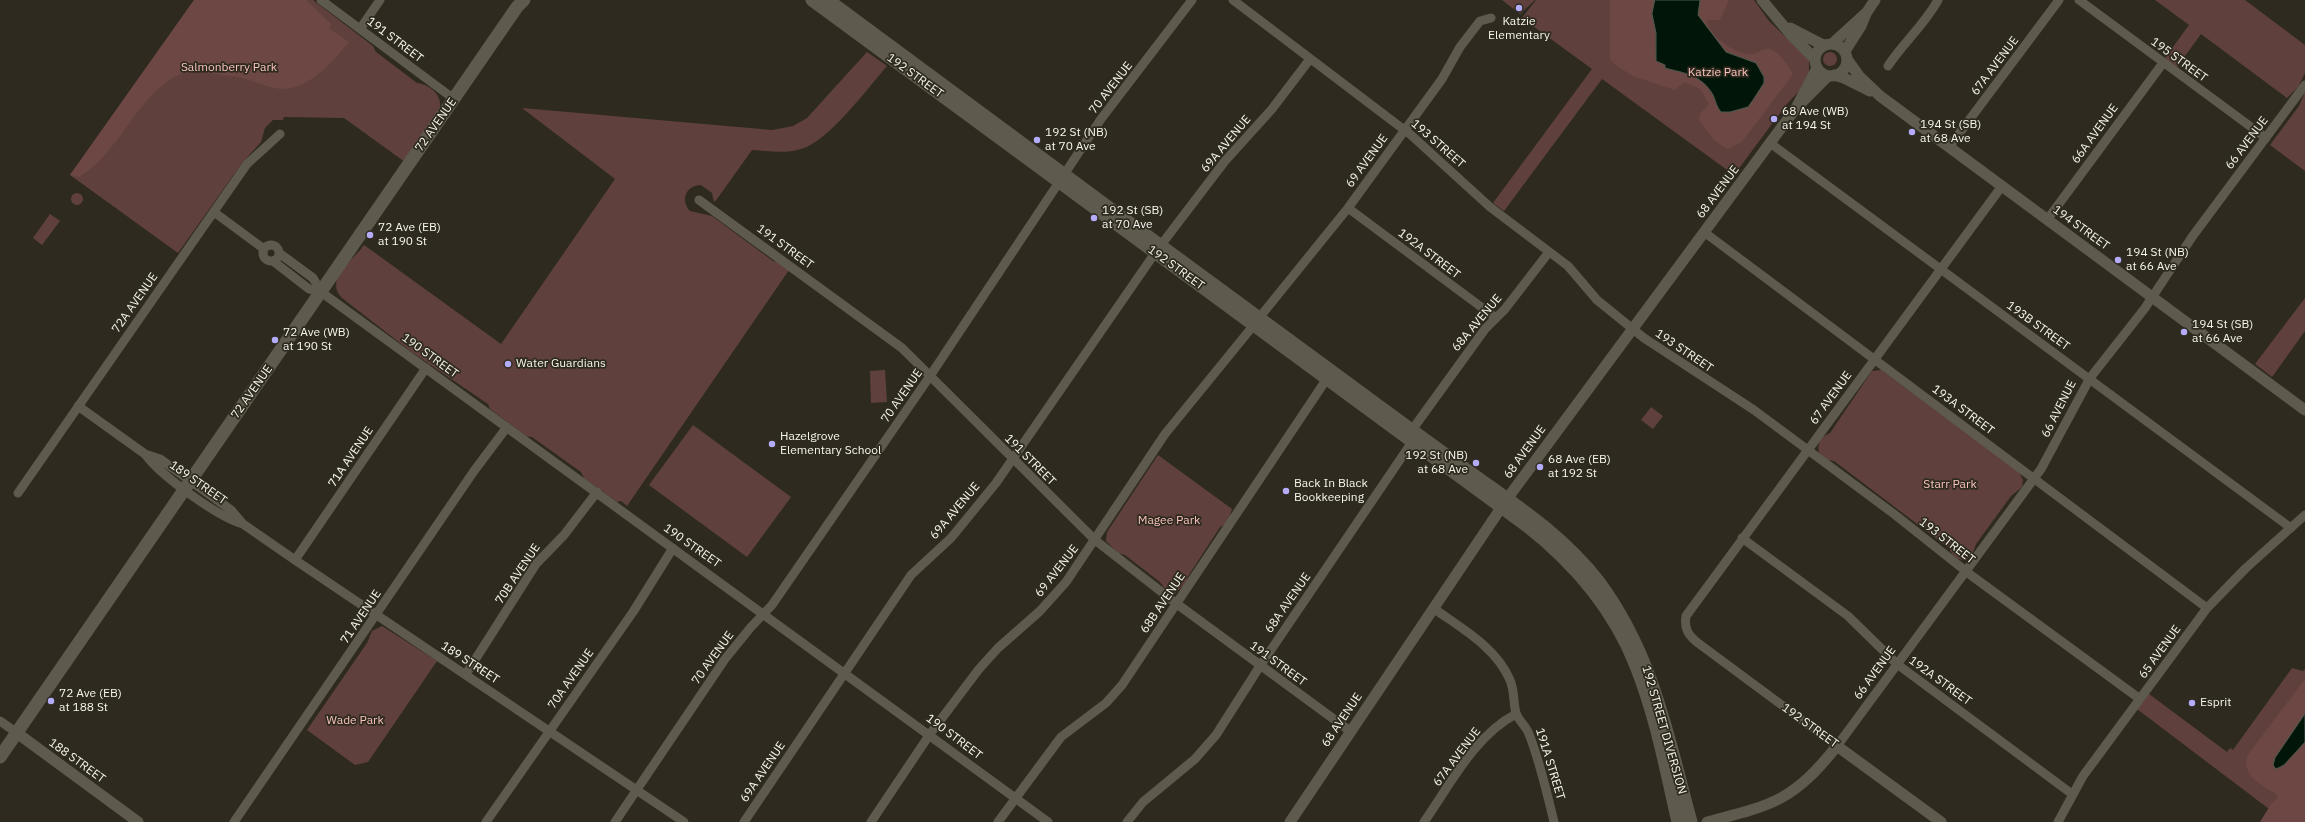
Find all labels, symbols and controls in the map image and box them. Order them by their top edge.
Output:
marker: Katzie Elementary [1514,3,1524,13]
street label: 191 STREET [364,14,426,66]
place label: Katzie Elementary [1488,15,1550,43]
street label: 67A AVENUE [1968,34,2022,98]
street label: 195 STREET [2148,35,2210,85]
street label: 192 STREET [884,51,946,101]
street label: 70 AVENUE [1086,59,1136,117]
park label: Salmonberry Park [181,61,277,75]
park label: Katzie Park [1688,66,1748,80]
street label: 72 AVENUE [412,95,460,155]
street label: 66A AVENUE [2069,101,2121,167]
place label: 68 Ave (WB) at 194 St [1782,105,1849,133]
street label: 69A AVENUE [1198,113,1254,175]
marker: 68 Ave (WB) at 194 St [1769,114,1779,124]
street label: 66 AVENUE [2222,114,2272,172]
street label: 193 STREET [1408,117,1468,171]
place label: 194 St (SB) at 68 Ave [1920,118,1981,146]
place label: 192 St (NB) at 70 Ave [1045,126,1108,154]
marker: 194 St (SB) at 68 Ave [1907,127,1917,137]
street label: 69 AVENUE [1343,132,1391,190]
marker: 192 St (NB) at 70 Ave [1032,135,1042,145]
street label: 68 AVENUE [1693,163,1743,221]
street label: 194 STREET [2050,203,2112,253]
place label: 192 St (SB) at 70 Ave [1102,204,1163,232]
marker: 192 St (SB) at 70 Ave [1089,213,1099,223]
place label: 72 Ave (EB) at 190 St [378,221,441,249]
street label: 191 STREET [754,222,816,272]
street label: 192A STREET [1395,226,1463,282]
marker: 72 Ave (EB) at 190 St [365,230,375,240]
street label: 192 STREET [1145,243,1207,293]
place label: 194 St (NB) at 66 Ave [2126,246,2189,274]
marker: 194 St (NB) at 66 Ave [2113,255,2123,265]
street label: 72A AVENUE [109,270,161,336]
street label: 68A AVENUE [1449,292,1505,354]
street label: 193B STREET [2004,298,2072,354]
place label: 194 St (SB) at 66 Ave [2192,318,2253,346]
place label: 72 Ave (WB) at 190 St [283,326,350,354]
street label: 193 STREET [1652,326,1716,376]
marker: 194 St (SB) at 66 Ave [2179,327,2189,337]
street label: 190 STREET [399,331,461,381]
marker: 72 Ave (WB) at 190 St [270,335,280,345]
place label: Water Guardians [516,357,606,371]
marker: Water Guardians [503,359,513,369]
street label: 72 AVENUE [228,362,276,422]
street label: 70 AVENUE [878,366,926,426]
street label: 67 AVENUE [1807,369,1855,427]
street label: 66 AVENUE [2038,378,2080,440]
street label: 193A STREET [1929,382,1997,438]
street label: 68 AVENUE [1501,423,1549,481]
street label: 71A AVENUE [325,424,377,490]
place label: Hazelgrove Elementary School [780,430,881,458]
street label: 191 STREET [1001,431,1059,489]
marker: Hazelgrove Elementary School [767,439,777,449]
place label: 192 St (NB) at 68 Ave [1405,449,1468,477]
place label: 68 Ave (EB) at 192 St [1548,453,1611,481]
street label: 189 STREET [167,458,229,508]
marker: 192 St (NB) at 68 Ave [1471,458,1481,468]
marker: 68 Ave (EB) at 192 St [1535,462,1545,472]
place label: Back In Black Bookkeeping [1294,477,1368,505]
park label: Starr Park [1923,478,1977,492]
street label: 69A AVENUE [927,480,983,542]
marker: Back In Black Bookkeeping [1281,486,1291,496]
park label: Magee Park [1138,514,1200,528]
street label: 193 STREET [1916,515,1978,567]
street label: 190 STREET [661,521,723,571]
street label: 70B AVENUE [492,541,544,607]
street label: 69 AVENUE [1032,542,1082,600]
street label: 68B AVENUE [1137,570,1189,636]
street label: 68A AVENUE [1262,570,1314,636]
street label: 71 AVENUE [338,587,384,647]
street label: 65 AVENUE [2136,623,2184,681]
street label: 70 AVENUE [689,629,737,687]
street label: 189 STREET [438,639,502,687]
street label: 191 STREET [1247,639,1309,689]
street label: 66 AVENUE [1851,644,1899,702]
street label: 70A AVENUE [545,646,597,712]
street label: 192A STREET [1906,653,1974,709]
street label: 192 STREET DIVERSION [1639,664,1689,796]
place label: 72 Ave (EB) at 188 St [59,687,122,715]
street label: 68 AVENUE [1319,690,1365,750]
marker: 72 Ave (EB) at 188 St [46,696,56,706]
place label: Esprit [2200,696,2231,710]
marker: Esprit [2187,698,2197,708]
street label: 192 STREET [1779,701,1841,751]
street label: 190 STREET [923,711,985,763]
park label: Wade Park [326,714,384,728]
street label: 67A AVENUE [1430,725,1484,789]
street label: 191A STREET [1532,726,1568,802]
street label: 188 STREET [46,736,108,786]
street label: 69A AVENUE [737,739,789,805]

